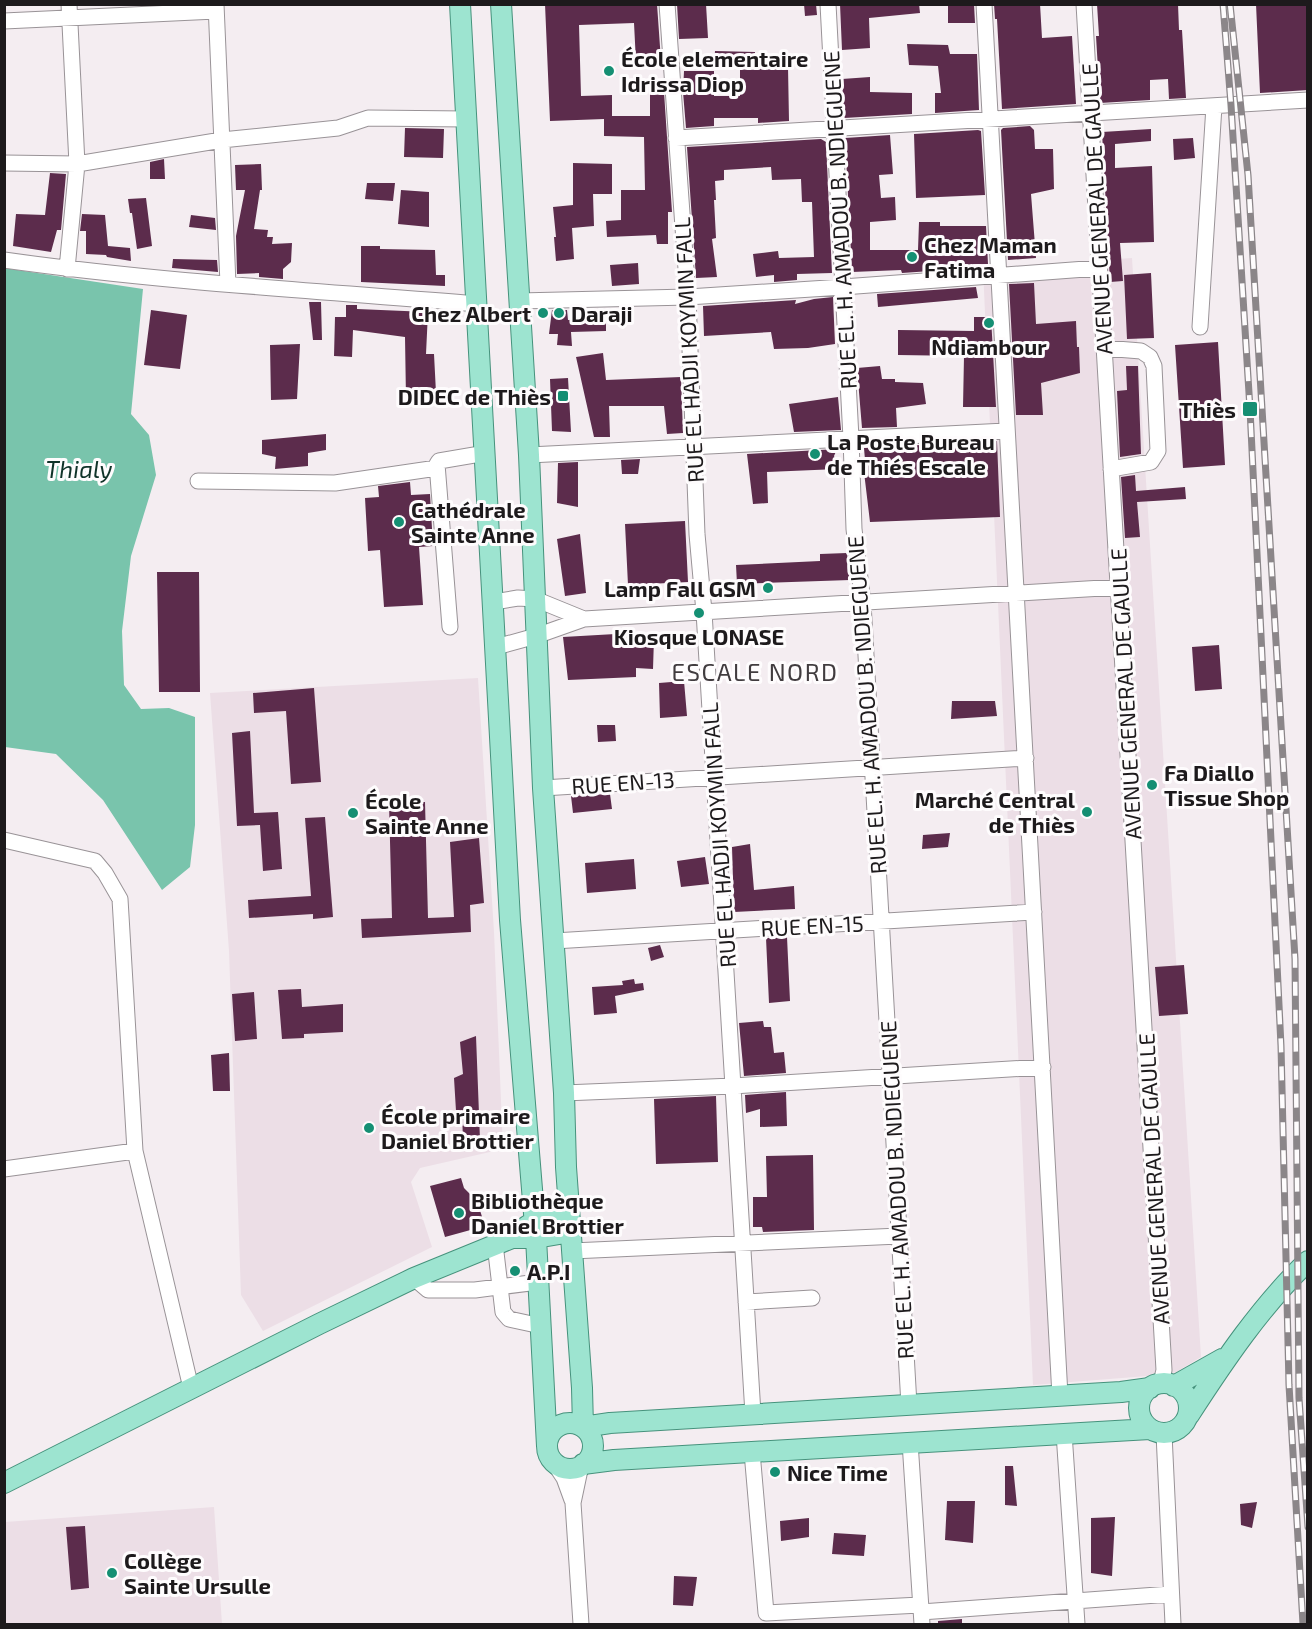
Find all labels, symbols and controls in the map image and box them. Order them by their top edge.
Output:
place label: École elementaire Idrissa Diop [621,45,808,96]
street label: RUE EL. H. AMADOU B. NDIEGUENE [817,50,861,390]
street label: AVENUE GENERAL DE GAULLE [1075,63,1117,355]
marker: École elementaire Idrissa Diop [602,64,616,78]
street label: RUE EL HADJI KOYMIN FALL [668,216,708,484]
place label: Chez Maman Fatima [924,231,1057,282]
marker: Chez Maman Fatima [905,250,919,264]
place label: Chez Albert [411,300,531,326]
place label: Daraji [571,300,633,326]
marker: Chez Albert [536,306,550,320]
marker: Daraji [552,306,566,320]
marker: Ndiambour [982,316,996,330]
place label: Ndiambour [931,333,1047,359]
place label: DIDEC de Thiès [398,383,551,409]
marker: DIDEC de Thiès [556,389,570,403]
place label: Thiès [1179,396,1236,422]
marker: Thiès [1241,400,1259,418]
place label: La Poste Bureau de Thiés Escale [827,428,995,479]
marker: La Poste Bureau de Thiés Escale [808,447,822,461]
water label: Thialy [46,454,112,483]
place label: Cathédrale Sainte Anne [411,496,535,547]
marker: Cathédrale Sainte Anne [392,515,406,529]
street label: RUE EL. H. AMADOU B. NDIEGUENE [841,535,891,875]
street label: AVENUE GENERAL DE GAULLE [1104,548,1146,840]
place label: Lamp Fall GSM [604,575,756,601]
marker: Lamp Fall GSM [761,581,775,595]
marker: Kiosque LONASE [692,606,706,620]
place label: Kiosque LONASE [614,623,784,649]
district label: ESCALE NORD [672,657,838,686]
street label: RUE EL HADJI KOYMIN FALL [696,701,740,969]
place label: Fa Diallo Tissue Shop [1164,759,1289,810]
street label: RUE EN-13 [570,765,676,799]
marker: Fa Diallo Tissue Shop [1145,778,1159,792]
place label: Marché Central de Thiès [915,786,1076,837]
place label: École Sainte Anne [365,787,489,838]
marker: Marché Central de Thiès [1080,805,1094,819]
marker: École Sainte Anne [346,806,360,820]
street label: RUE EN-15 [760,909,864,941]
street label: RUE EL. H. AMADOU B. NDIEGUENE [874,1020,918,1360]
street label: AVENUE GENERAL DE GAULLE [1132,1033,1174,1325]
place label: École primaire Daniel Brottier [381,1102,534,1153]
marker: École primaire Daniel Brottier [362,1121,376,1135]
place label: Bibliothèque Daniel Brottier [471,1187,624,1238]
marker: Bibliothèque Daniel Brottier [452,1206,466,1220]
place label: A.P.I [527,1258,571,1284]
marker: A.P.I [508,1264,522,1278]
place label: Nice Time [787,1459,888,1485]
marker: Nice Time [768,1465,782,1479]
place label: Collège Sainte Ursulle [124,1547,271,1598]
marker: Collège Sainte Ursulle [105,1566,119,1580]

